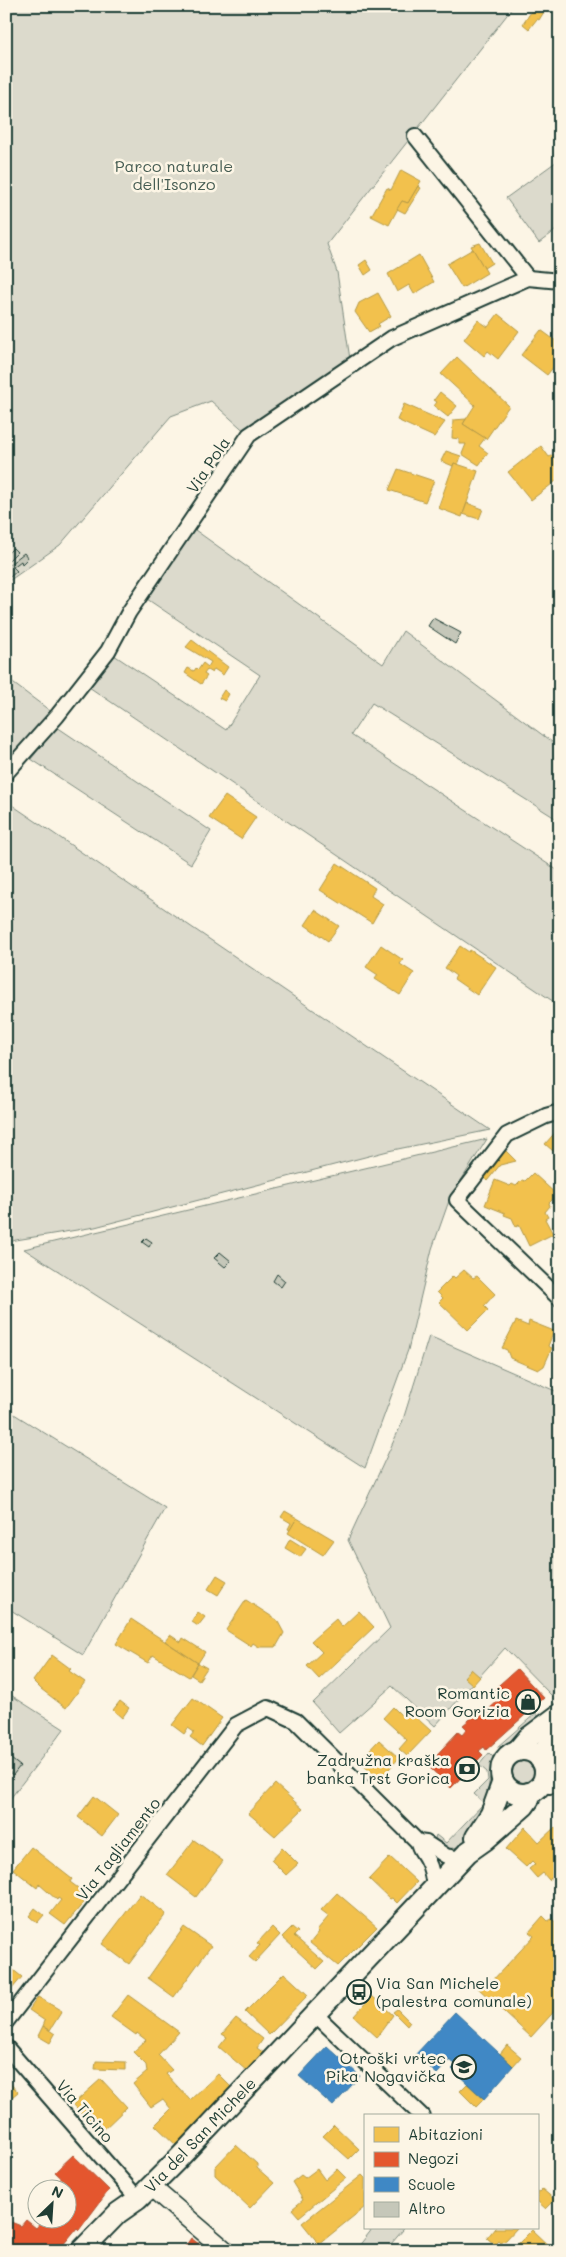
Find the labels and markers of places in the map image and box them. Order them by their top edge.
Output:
place label: Romantic Room Gorizia [405,1682,510,1721]
shop icon: Romantic Room Gorizia [515,1689,541,1715]
place label: Zadružna kraška banka Trst Gorica [307,1749,450,1788]
bank icon: Zadružna kraška banka Trst Gorica [454,1756,480,1782]
place label: Via San Michele (palestra comunale) [376,1972,532,2011]
bus stop icon: Via San Michele (palestra comunale) [346,1979,372,2005]
place label: Otroški vrtec Pika Nogavička [326,2047,446,2086]
school or university icon: Otroški vrtec Pika Nogavička [451,2054,477,2080]

